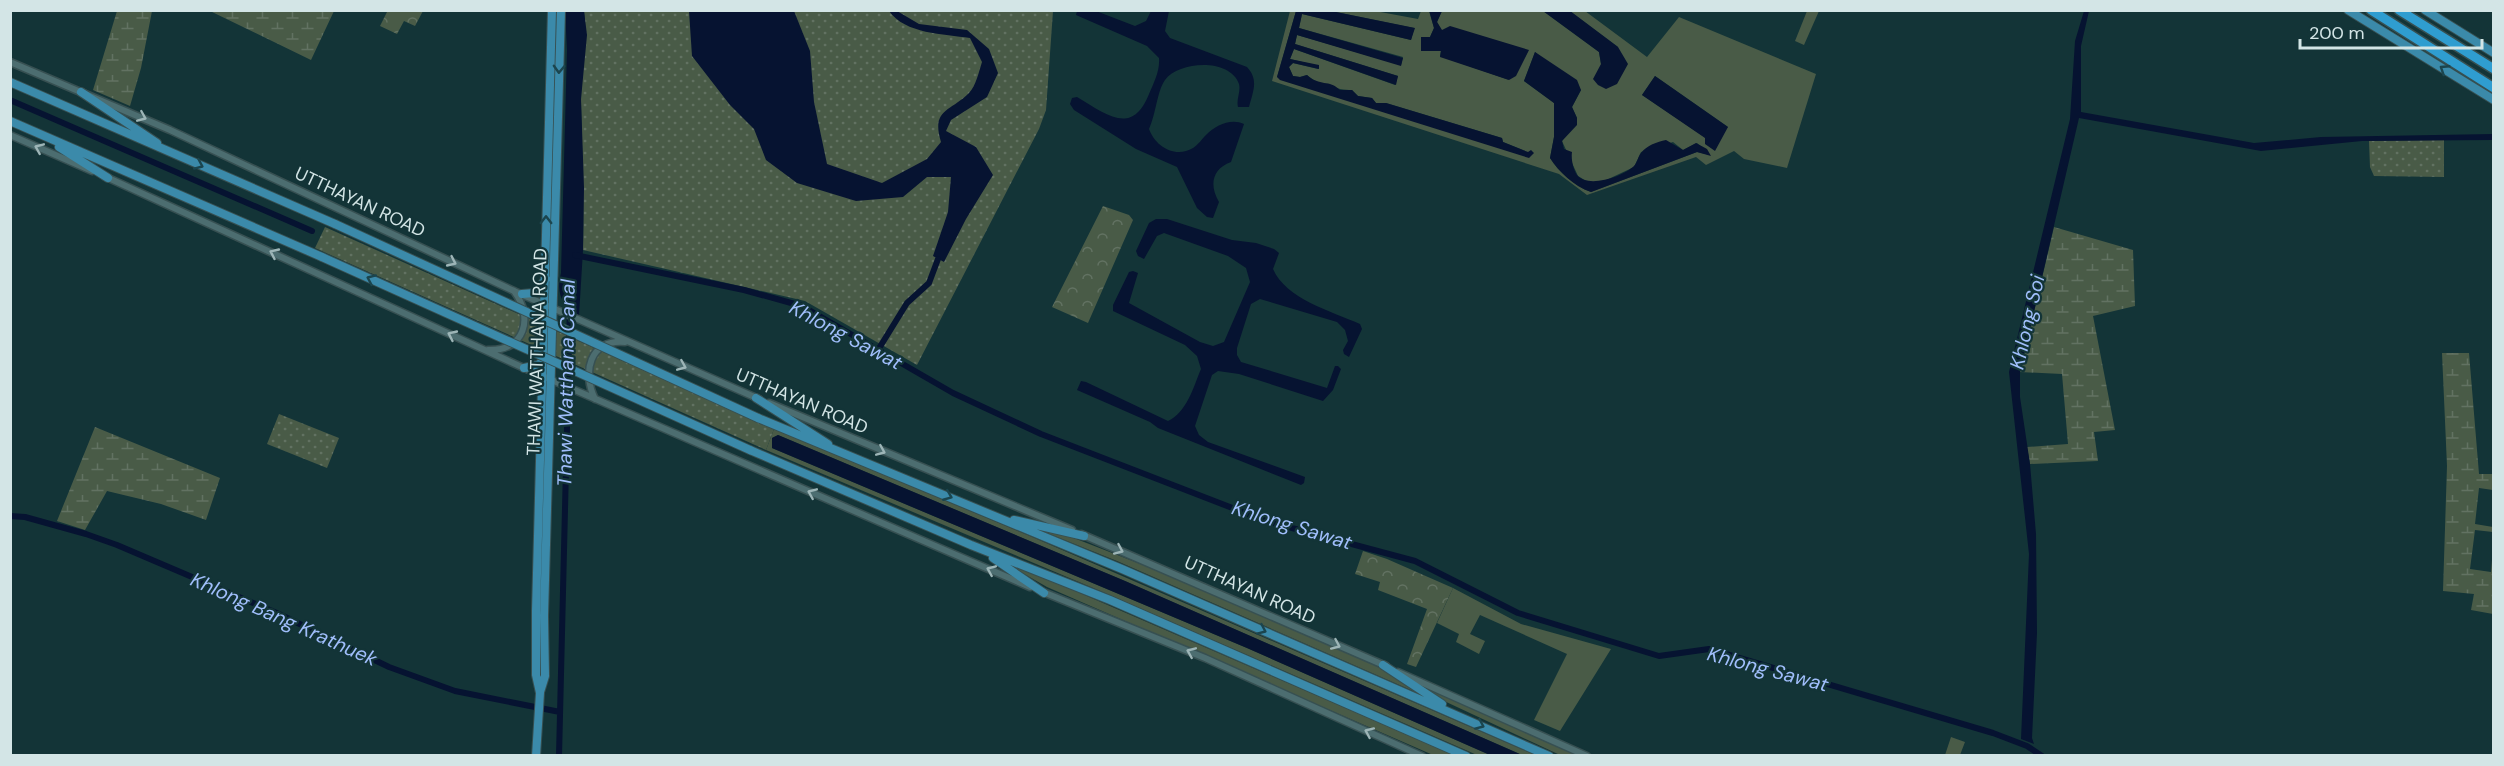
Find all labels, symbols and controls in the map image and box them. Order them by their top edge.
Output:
scale bar [2300,12,2482,50]
text: 200 m [2309,21,2365,45]
one-way arrow [552,64,565,73]
one-way arrow [2440,65,2451,76]
one-way arrow [136,110,147,122]
one-way arrow [34,143,45,155]
one-way arrow [192,158,203,170]
street label: UTTHAYAN ROAD [291,161,429,243]
one-way arrow [540,216,552,225]
street label: THAWI WATTHANA ROAD [521,248,553,456]
one-way arrow [270,249,281,261]
one-way arrow [445,254,456,266]
water label: Khlong Soi [2004,271,2051,372]
one-way arrow [366,275,377,287]
water label: Thawi Watthana Canal [551,278,581,487]
water label: Khlong Sawat [785,294,907,376]
one-way arrow [447,330,458,342]
one-way arrow [676,359,687,371]
street label: UTTHAYAN ROAD [732,362,872,440]
one-way arrow [874,444,885,456]
one-way arrow [808,488,819,500]
one-way arrow [941,489,952,501]
water label: Khlong Sawat [1229,494,1356,556]
one-way arrow [1112,543,1123,555]
street label: UTTHAYAN ROAD [1181,550,1319,630]
one-way arrow [987,565,998,577]
water label: Khlong Bang Krathuek [187,566,382,672]
one-way arrow [1256,623,1267,635]
one-way arrow [1330,637,1341,649]
water label: Khlong Sawat [1705,640,1832,698]
one-way arrow [1186,647,1197,659]
one-way arrow [1473,718,1484,730]
one-way arrow [1364,727,1375,739]

